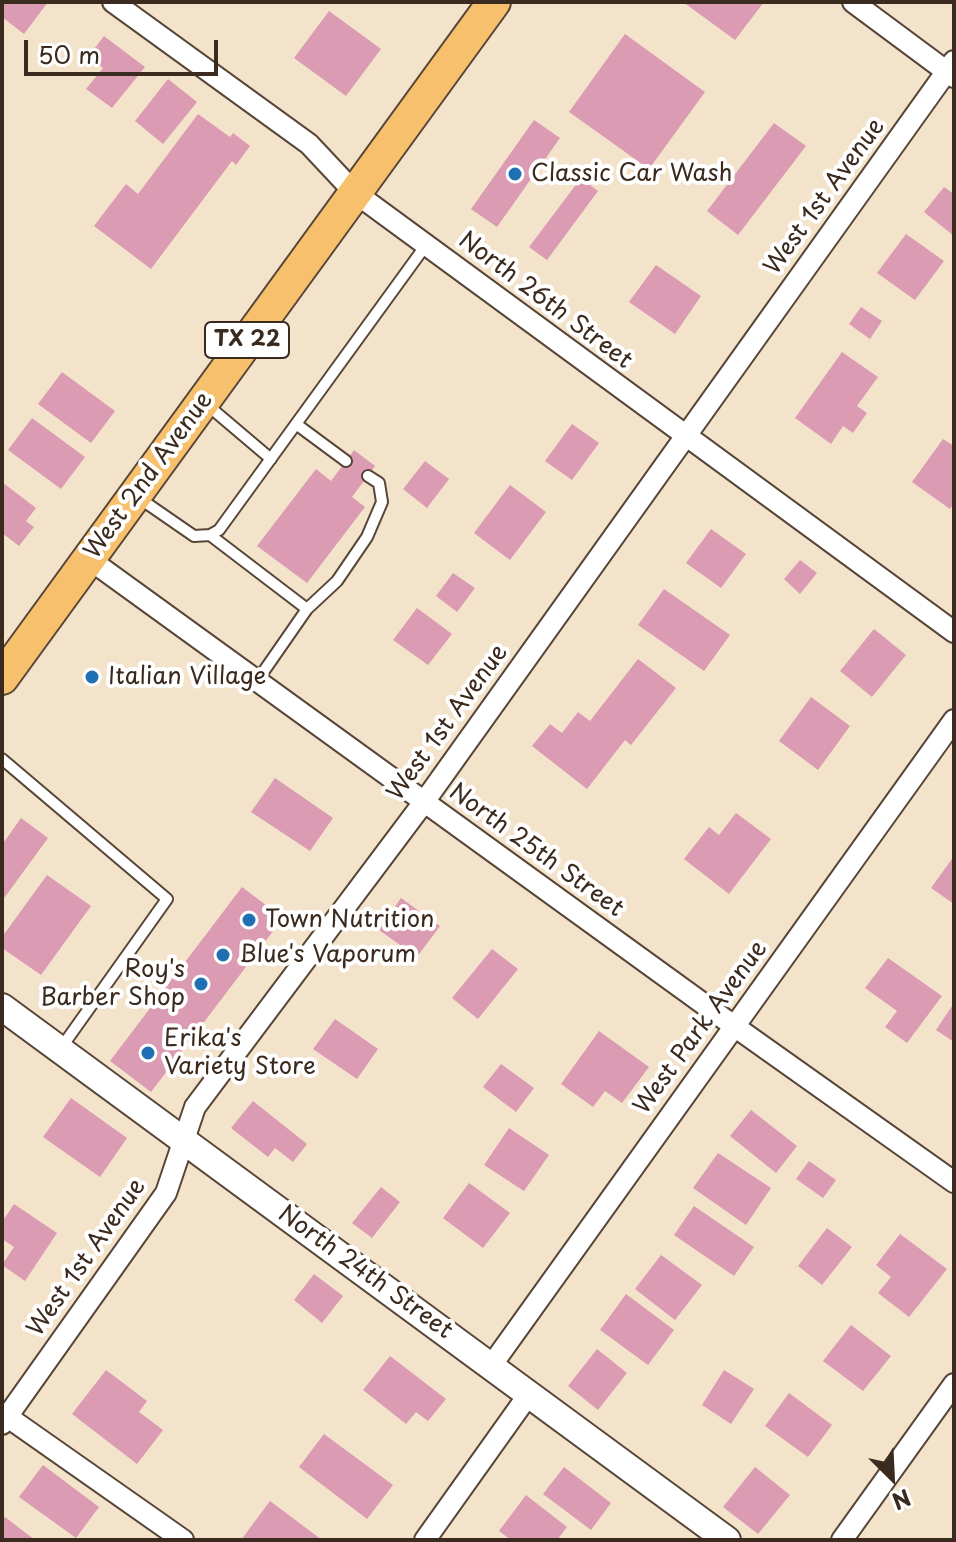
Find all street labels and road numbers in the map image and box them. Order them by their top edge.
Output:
street label: West 1st Avenue [759,113,891,281]
street label: North 26th Street [453,226,637,376]
road number: TX 22 [205,322,289,358]
street label: West 2nd Avenue [79,387,219,565]
street label: West 1st Avenue [382,639,514,807]
street label: North 25th Street [443,778,629,924]
street label: West Park Avenue [628,936,774,1120]
street label: West 1st Avenue [22,1174,152,1342]
street label: North 24th Street [272,1200,458,1346]

